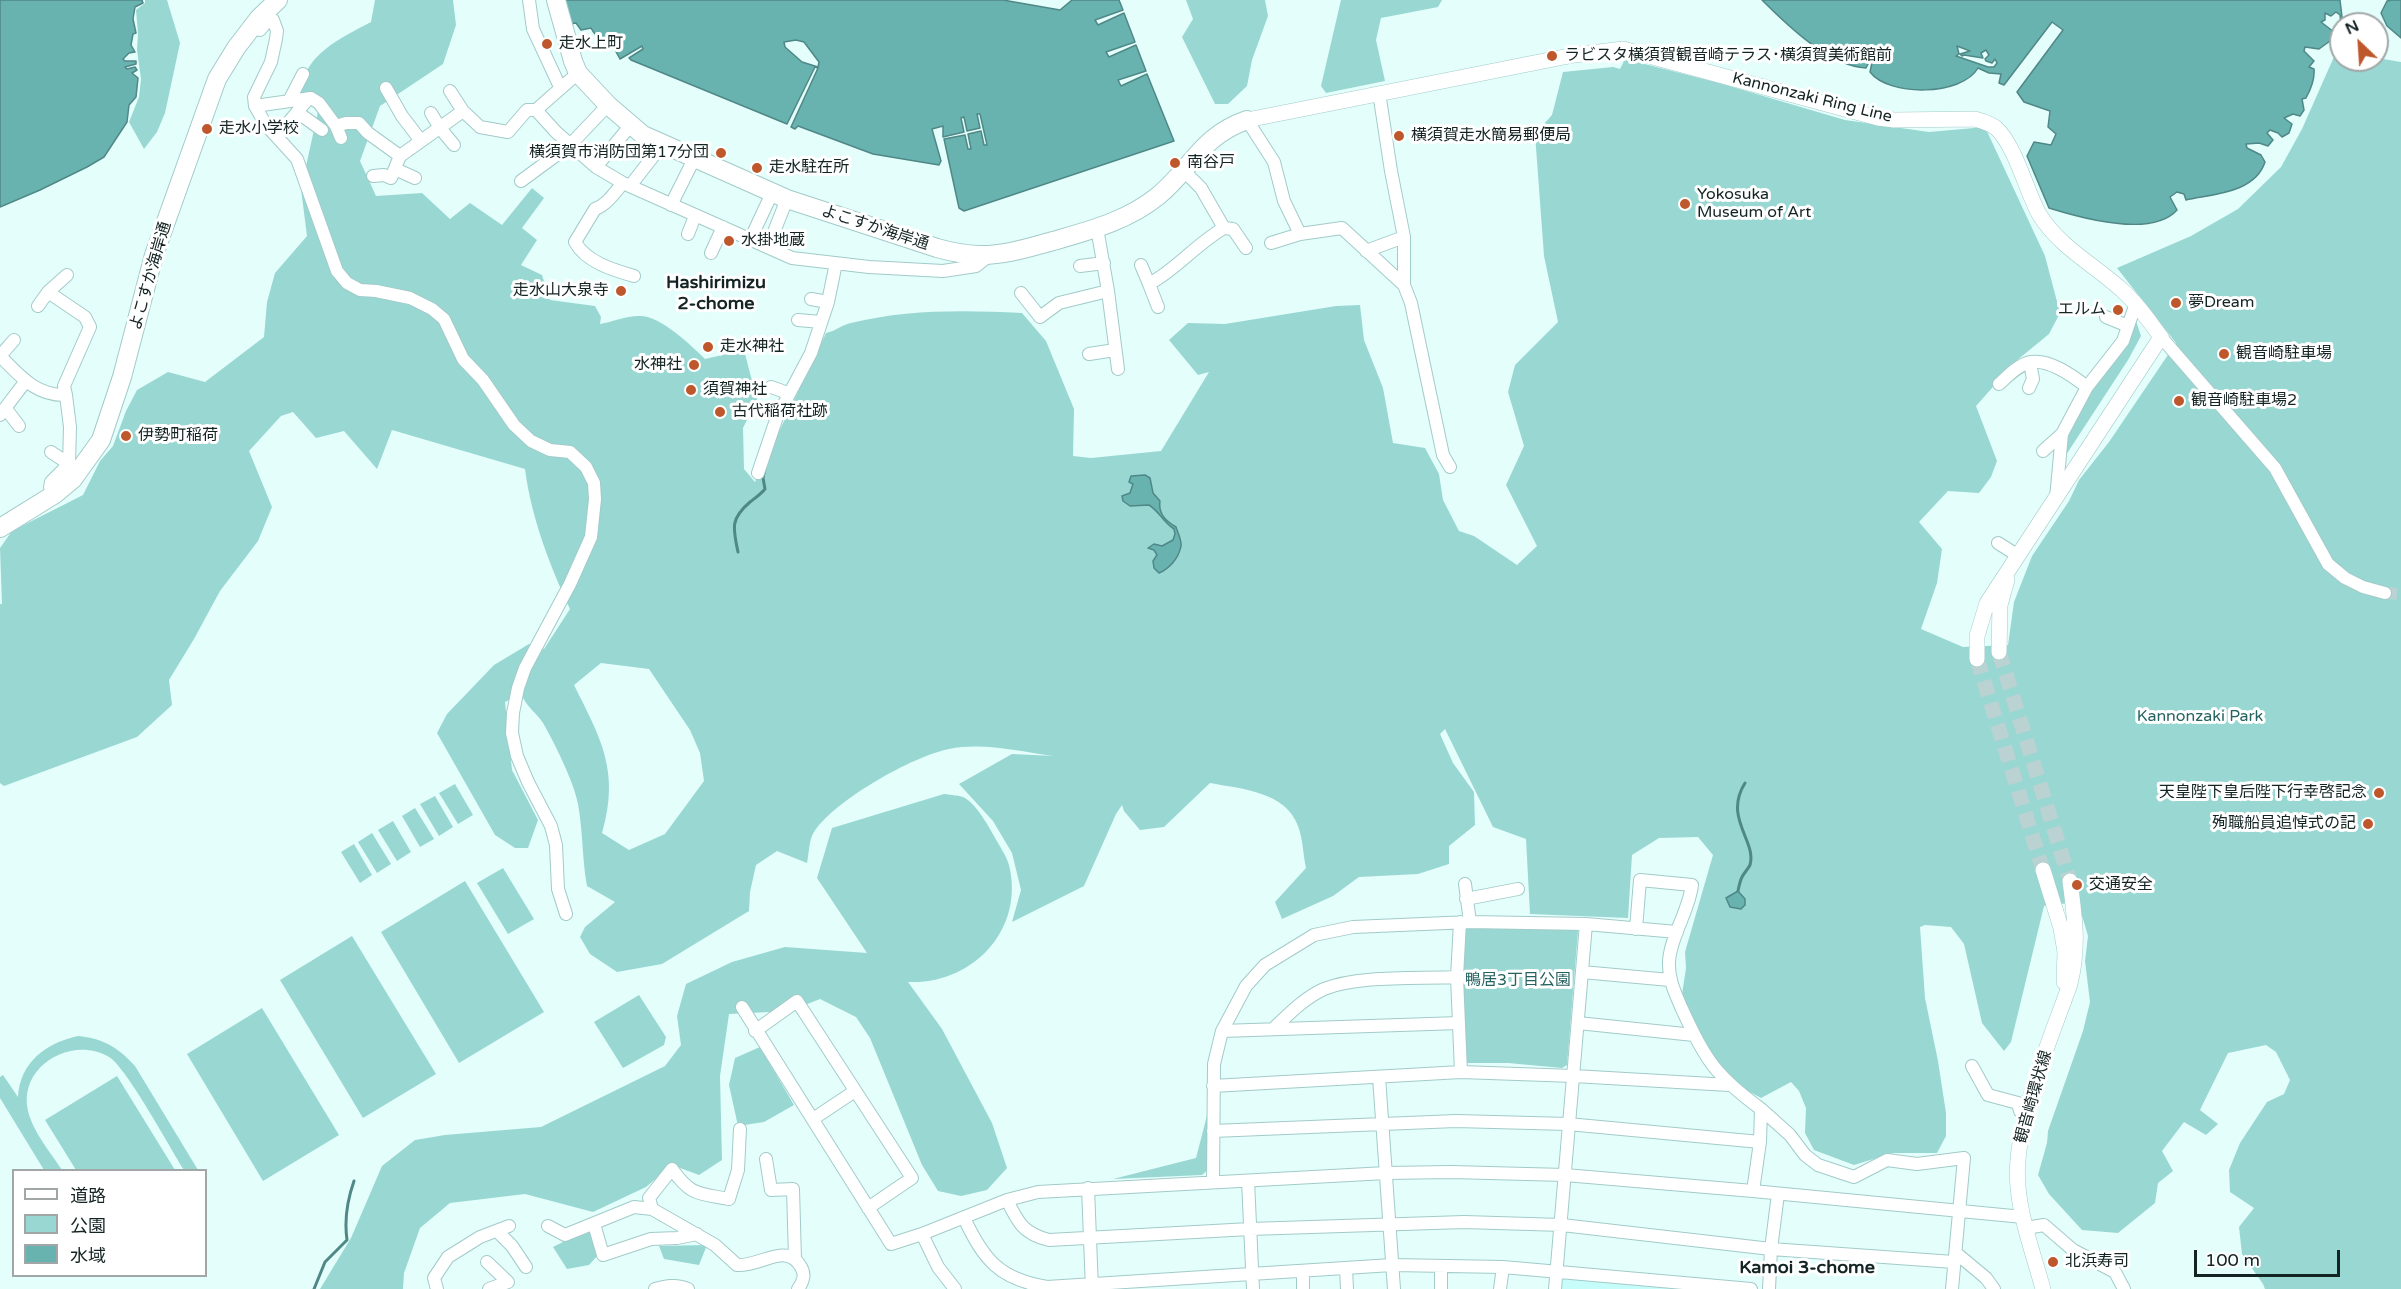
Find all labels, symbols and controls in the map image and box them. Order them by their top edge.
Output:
north arrow [2329,12,2389,72]
text: N [2342,16,2362,39]
place label: 走水上町 [559,34,623,54]
marker: 走水上町 [540,37,554,51]
place label: ラビスタ横須賀観音崎テラス･横須賀美術館前 [1564,46,1892,66]
marker: ラビスタ横須賀観音崎テラス･横須賀美術館前 [1545,49,1559,63]
street label: Kannonzaki Ring Line [1730,69,1894,127]
place label: 走水小学校 [219,119,299,139]
marker: 走水小学校 [200,122,214,136]
place label: 横須賀走水簡易郵便局 [1411,126,1571,146]
marker: 横須賀走水簡易郵便局 [1392,129,1406,143]
place label: 横須賀市消防団第17分団 [529,143,709,163]
marker: 横須賀市消防団第17分団 [714,146,728,160]
place label: 南谷戸 [1187,153,1235,173]
marker: 南谷戸 [1168,156,1182,170]
place label: 走水駐在所 [769,158,849,178]
marker: 走水駐在所 [750,161,764,175]
place label: Yokosuka Museum of Art [1697,185,1811,223]
marker: Yokosuka Museum of Art [1678,197,1692,211]
street label: よこすか海岸通 [819,202,931,254]
street label: よこすか海岸通 [126,220,176,332]
place label: 水掛地蔵 [741,231,805,251]
marker: 水掛地蔵 [722,234,736,248]
district label: Hashirimizu 2-chome [666,272,766,314]
place label: 走水山大泉寺 [513,281,609,301]
marker: 走水山大泉寺 [614,284,628,298]
place label: 夢Dream [2188,293,2254,313]
marker: 夢Dream [2169,296,2183,310]
place label: エルム [2058,300,2106,320]
marker: エルム [2111,303,2125,317]
place label: 走水神社 [720,337,784,357]
marker: 走水神社 [701,340,715,354]
place label: 観音崎駐車場 [2236,344,2332,364]
marker: 観音崎駐車場 [2217,347,2231,361]
place label: 水神社 [634,355,682,375]
marker: 水神社 [687,358,701,372]
place label: 須賀神社 [703,380,767,400]
marker: 須賀神社 [684,383,698,397]
place label: 観音崎駐車場2 [2191,391,2297,411]
marker: 観音崎駐車場2 [2172,394,2186,408]
place label: 古代稲荷社跡 [732,402,828,422]
marker: 古代稲荷社跡 [713,405,727,419]
place label: 伊勢町稲荷 [138,426,218,446]
marker: 伊勢町稲荷 [119,429,133,443]
park label: Kannonzaki Park [2137,707,2263,727]
place label: 天皇陛下皇后陛下行幸啓記念 [2159,783,2367,803]
marker: 天皇陛下皇后陛下行幸啓記念 [2372,786,2386,800]
place label: 殉職船員追悼式の記 [2212,814,2356,834]
marker: 殉職船員追悼式の記 [2361,817,2375,831]
place label: 交通安全 [2089,875,2153,895]
marker: 交通安全 [2070,878,2084,892]
park label: 鴨居3丁目公園 [1465,971,1571,991]
street label: 観音崎環状線 [2012,1048,2056,1146]
legend [12,1169,207,1277]
text: 道路 [70,1185,106,1207]
text: 公園 [70,1215,106,1237]
scale bar [2197,1238,2342,1276]
text: 水域 [70,1245,106,1267]
text: 100 m [2205,1249,2260,1271]
place label: 北浜寿司 [2065,1252,2129,1272]
marker: 北浜寿司 [2046,1255,2060,1269]
district label: Kamoi 3-chome [1739,1257,1875,1279]

